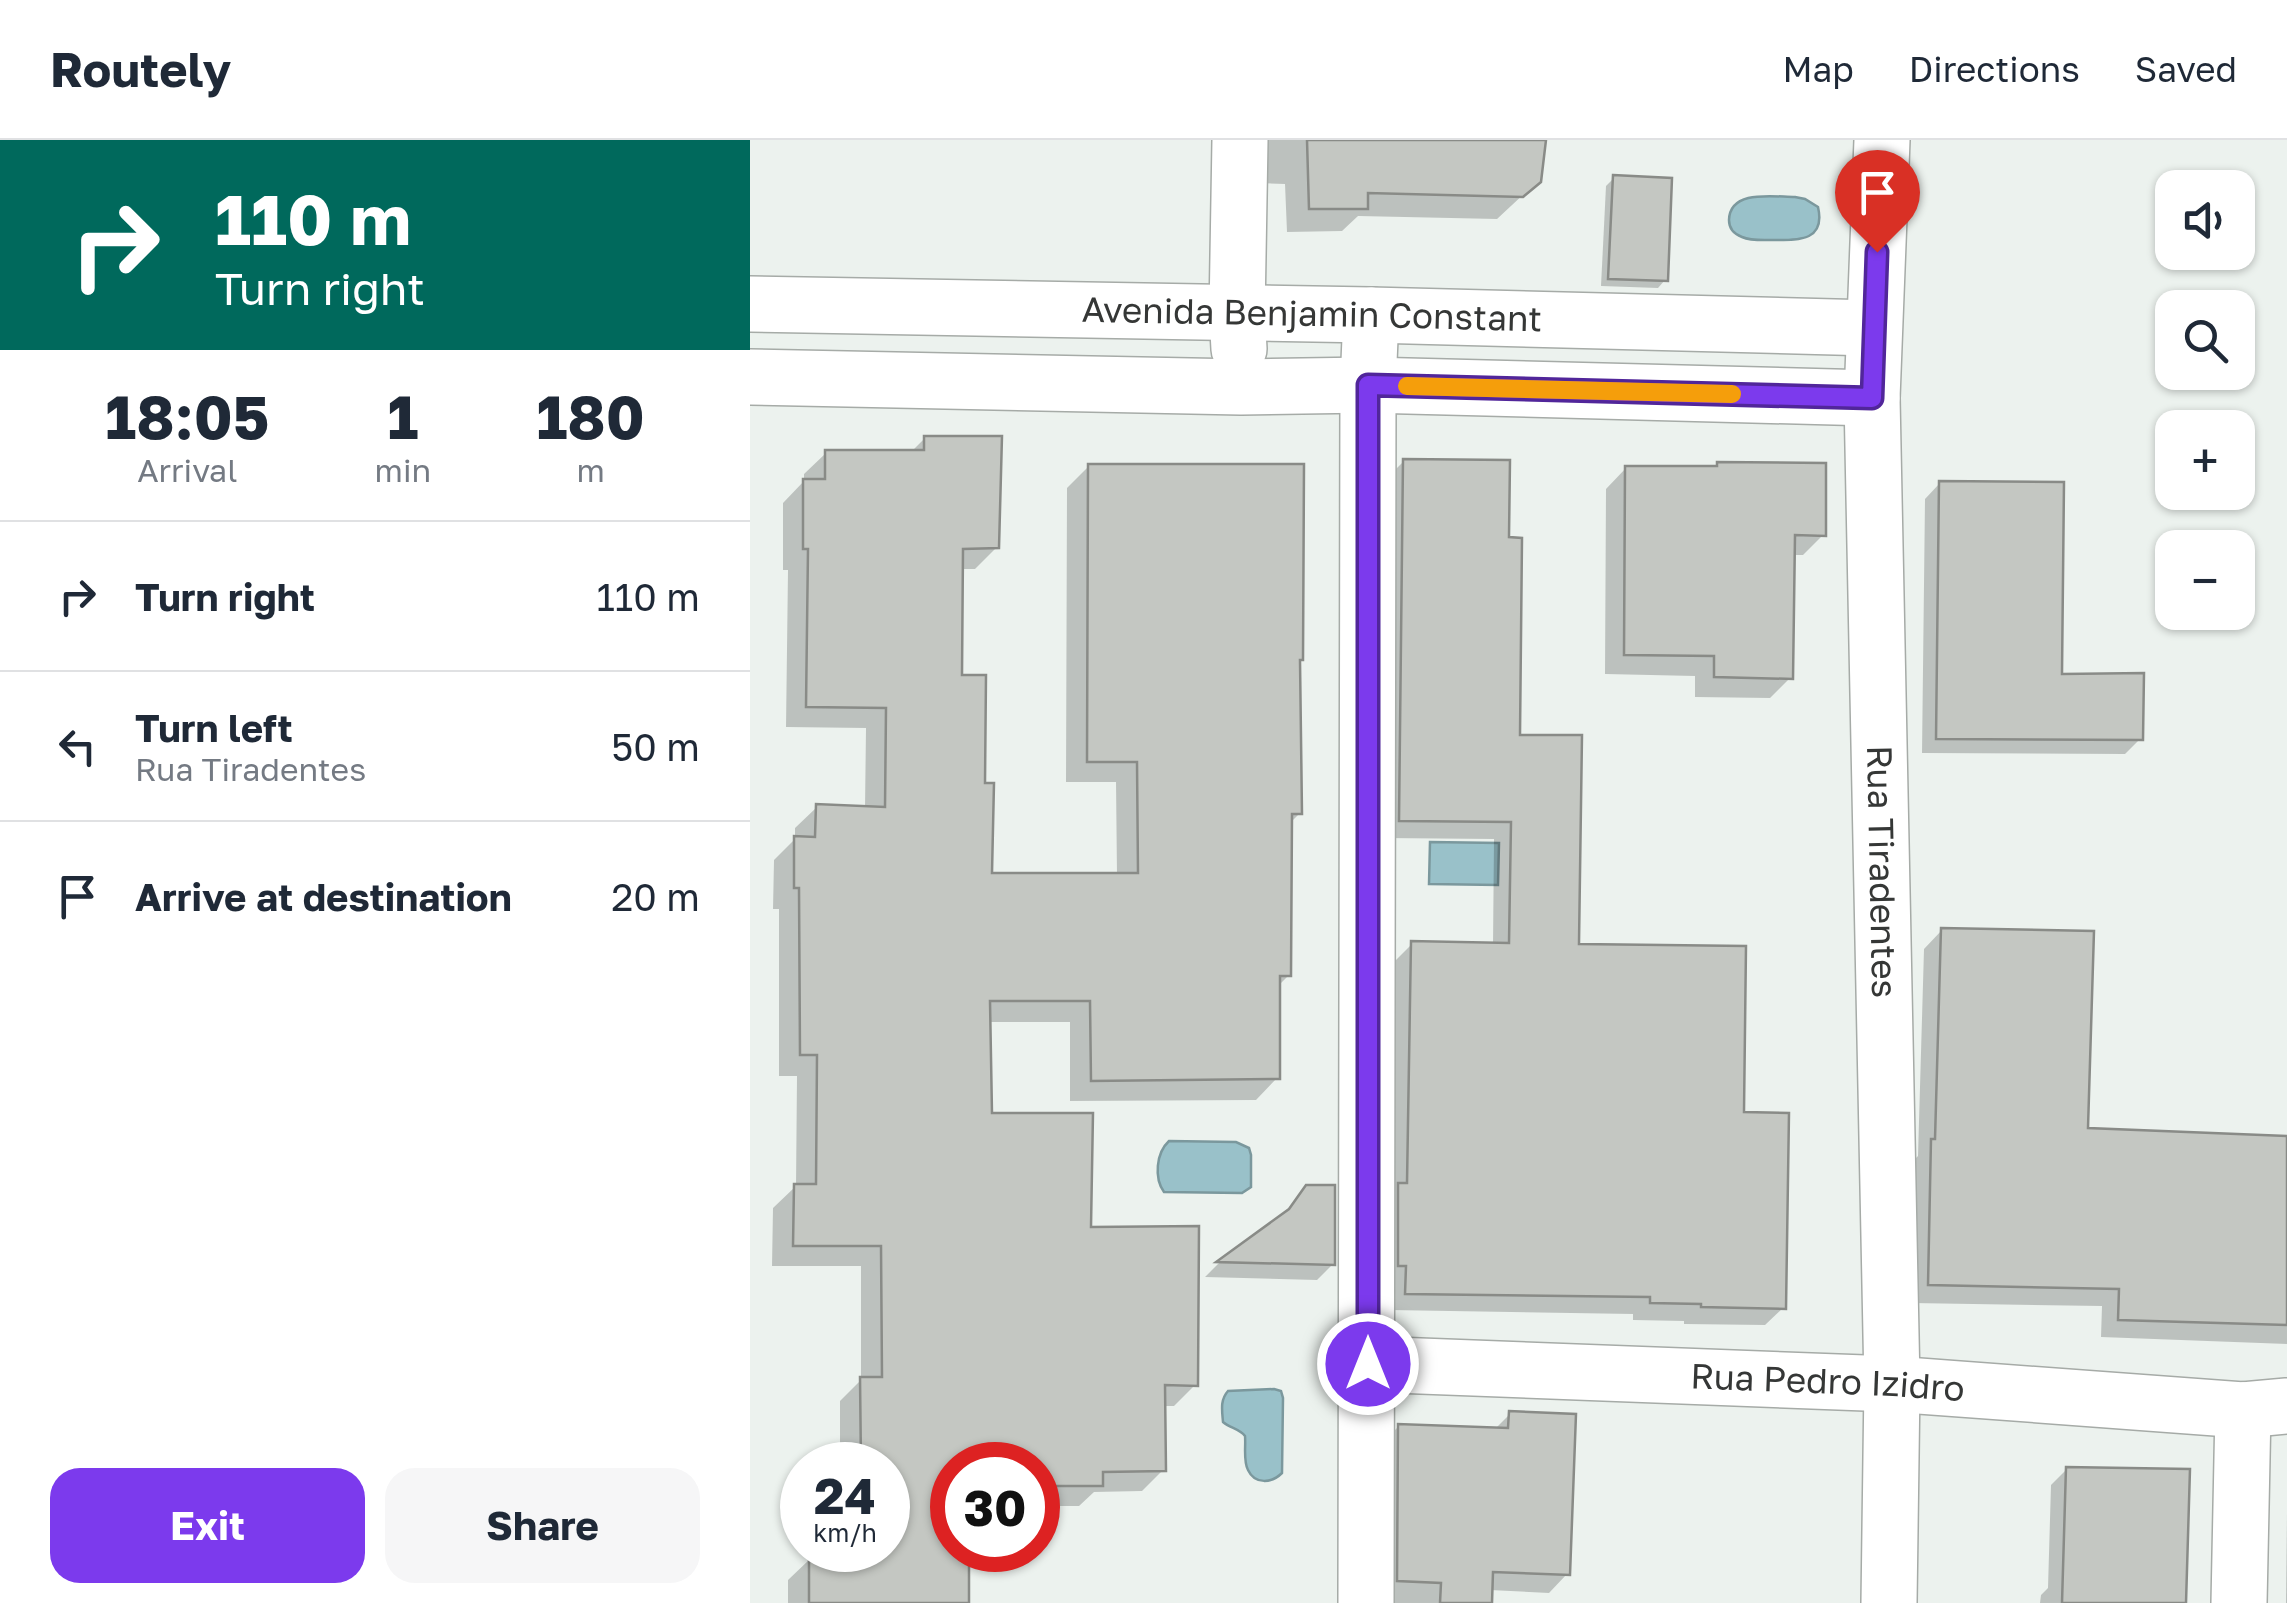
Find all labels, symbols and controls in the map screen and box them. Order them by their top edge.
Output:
text: Routely [50,40,231,98]
text: Map [1782,48,1854,90]
text: Directions [1909,48,2080,90]
text: Saved [2135,48,2237,90]
pin [1835,150,1920,253]
icon: arrive [1850,165,1905,220]
map controls [2155,170,2255,630]
button: sound [2155,170,2255,270]
text: 110 m [215,176,411,260]
icon: right [50,180,180,310]
text: Turn right [215,261,425,315]
street label: Avenida Benjamin Constant [1081,288,1543,339]
button: search [2155,290,2255,390]
text: 18:05 [105,380,269,452]
text: 1 [387,380,418,452]
text: 180 [536,380,645,452]
button: + [2155,410,2255,510]
text: Arrival [137,451,237,489]
text: min [375,451,431,489]
text: m [576,451,605,489]
button: − [2155,530,2255,630]
icon: right [50,569,105,624]
text: Turn right [135,574,315,619]
text: 110 m [596,574,700,619]
text: Turn left [135,705,293,750]
icon: left [50,719,105,774]
text: 50 m [611,724,700,769]
street label: Rua Tiradentes [1859,745,1906,999]
text: Rua Tiradentes [135,750,366,788]
icon: arrive [50,869,105,924]
text: Arrive at destination [135,874,512,919]
text: 20 m [611,874,700,919]
position arrow [1316,1312,1420,1416]
street label: Rua Pedro Izidro [1690,1354,1966,1409]
speed limit sign: 30 [930,1442,1060,1572]
text: 24 [814,1465,876,1525]
button: Exit [50,1468,365,1583]
button: Share [385,1468,700,1583]
text: km/h [813,1517,877,1548]

